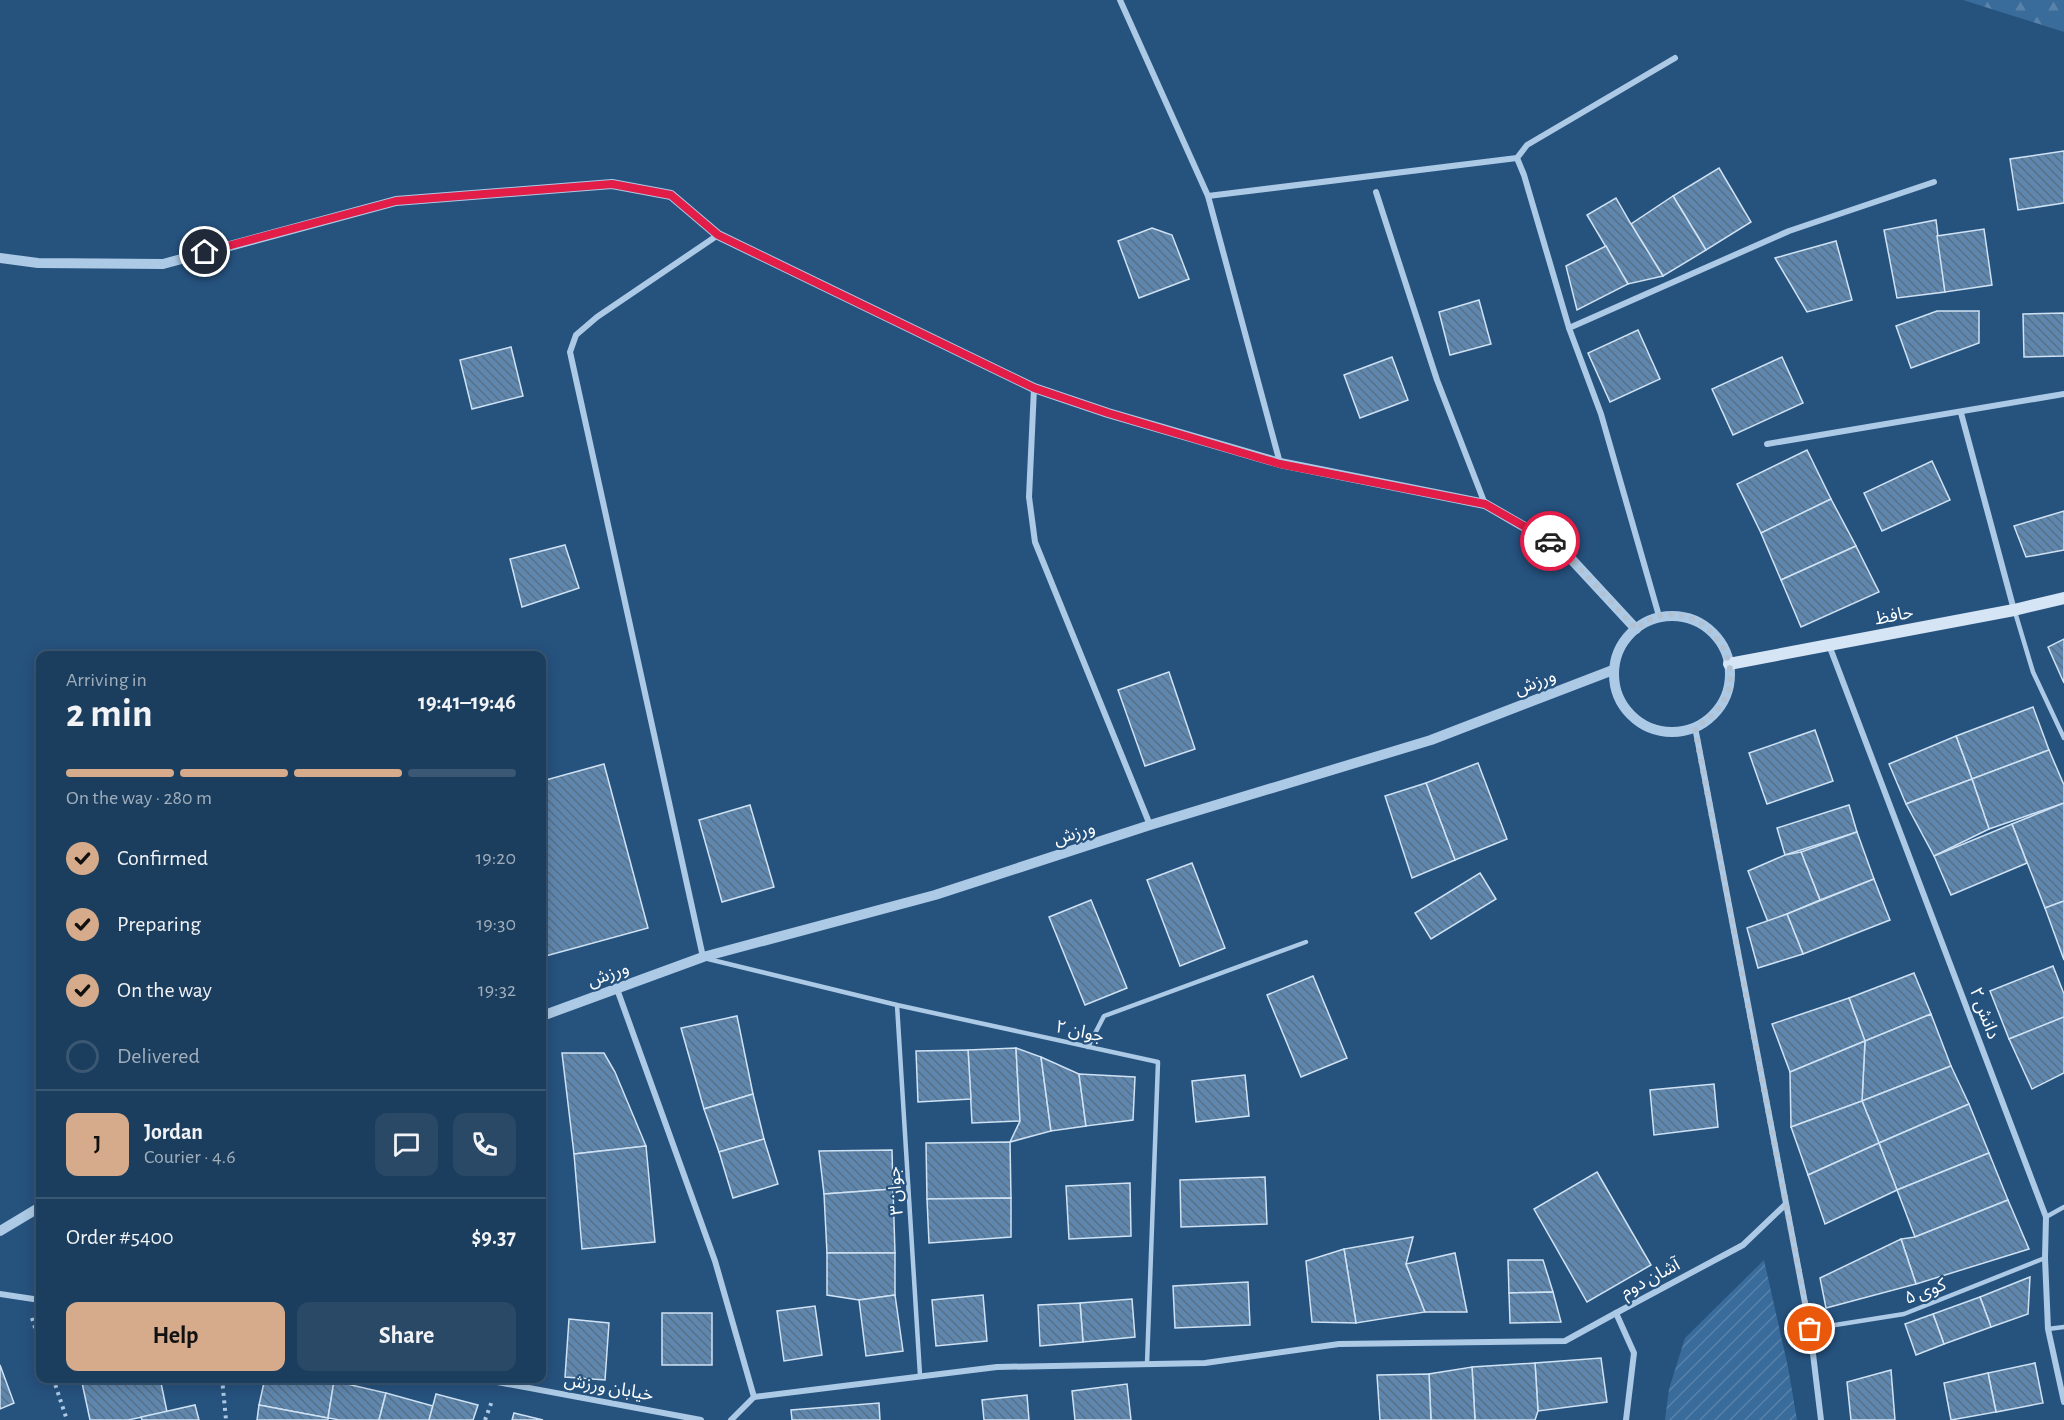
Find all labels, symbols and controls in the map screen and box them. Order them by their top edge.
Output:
pin [179,226,230,277]
icon: home [188,235,221,268]
courier [1520,511,1580,571]
icon: car [1534,525,1567,558]
street label: حافظ [1873,603,1915,629]
street label: ورزش [1512,667,1559,700]
text: Arriving in [66,670,147,690]
text: 19:41–19:46 [418,691,516,713]
text: 2 min [66,695,153,734]
text: On the way · 280 m [66,788,212,808]
street label: ورزش [1051,819,1098,850]
icon: check [66,842,99,875]
text: Confirmed [117,847,208,869]
text: 19:20 [475,848,516,868]
icon: check [66,908,99,941]
text: Preparing [117,913,201,935]
text: 19:30 [476,914,516,934]
street label: ورزش [585,959,632,992]
icon: check [66,974,99,1007]
text: On the way [117,979,212,1001]
text: 19:32 [478,980,516,1000]
street label: دانش ۲ [1965,985,2002,1042]
street label: جوان ۲ [1054,1018,1106,1047]
text: Delivered [117,1045,200,1067]
button: chat [375,1113,438,1176]
button: phone [453,1113,516,1176]
text: Jordan [144,1121,203,1143]
text: J [94,1133,101,1155]
text: Courier · 4.6 [144,1147,236,1167]
street label: جوان ۳ [885,1166,908,1216]
text: Order #5400 [66,1226,174,1248]
text: $9.37 [471,1226,516,1248]
street label: آشان دوم [1617,1254,1686,1305]
street label: کوی ۵ [1902,1276,1949,1309]
button: Help [66,1302,285,1371]
button: Share [297,1302,516,1371]
pin [1784,1303,1835,1354]
icon: bag [1793,1312,1826,1345]
street label: خیابان ورزش [563,1371,655,1406]

